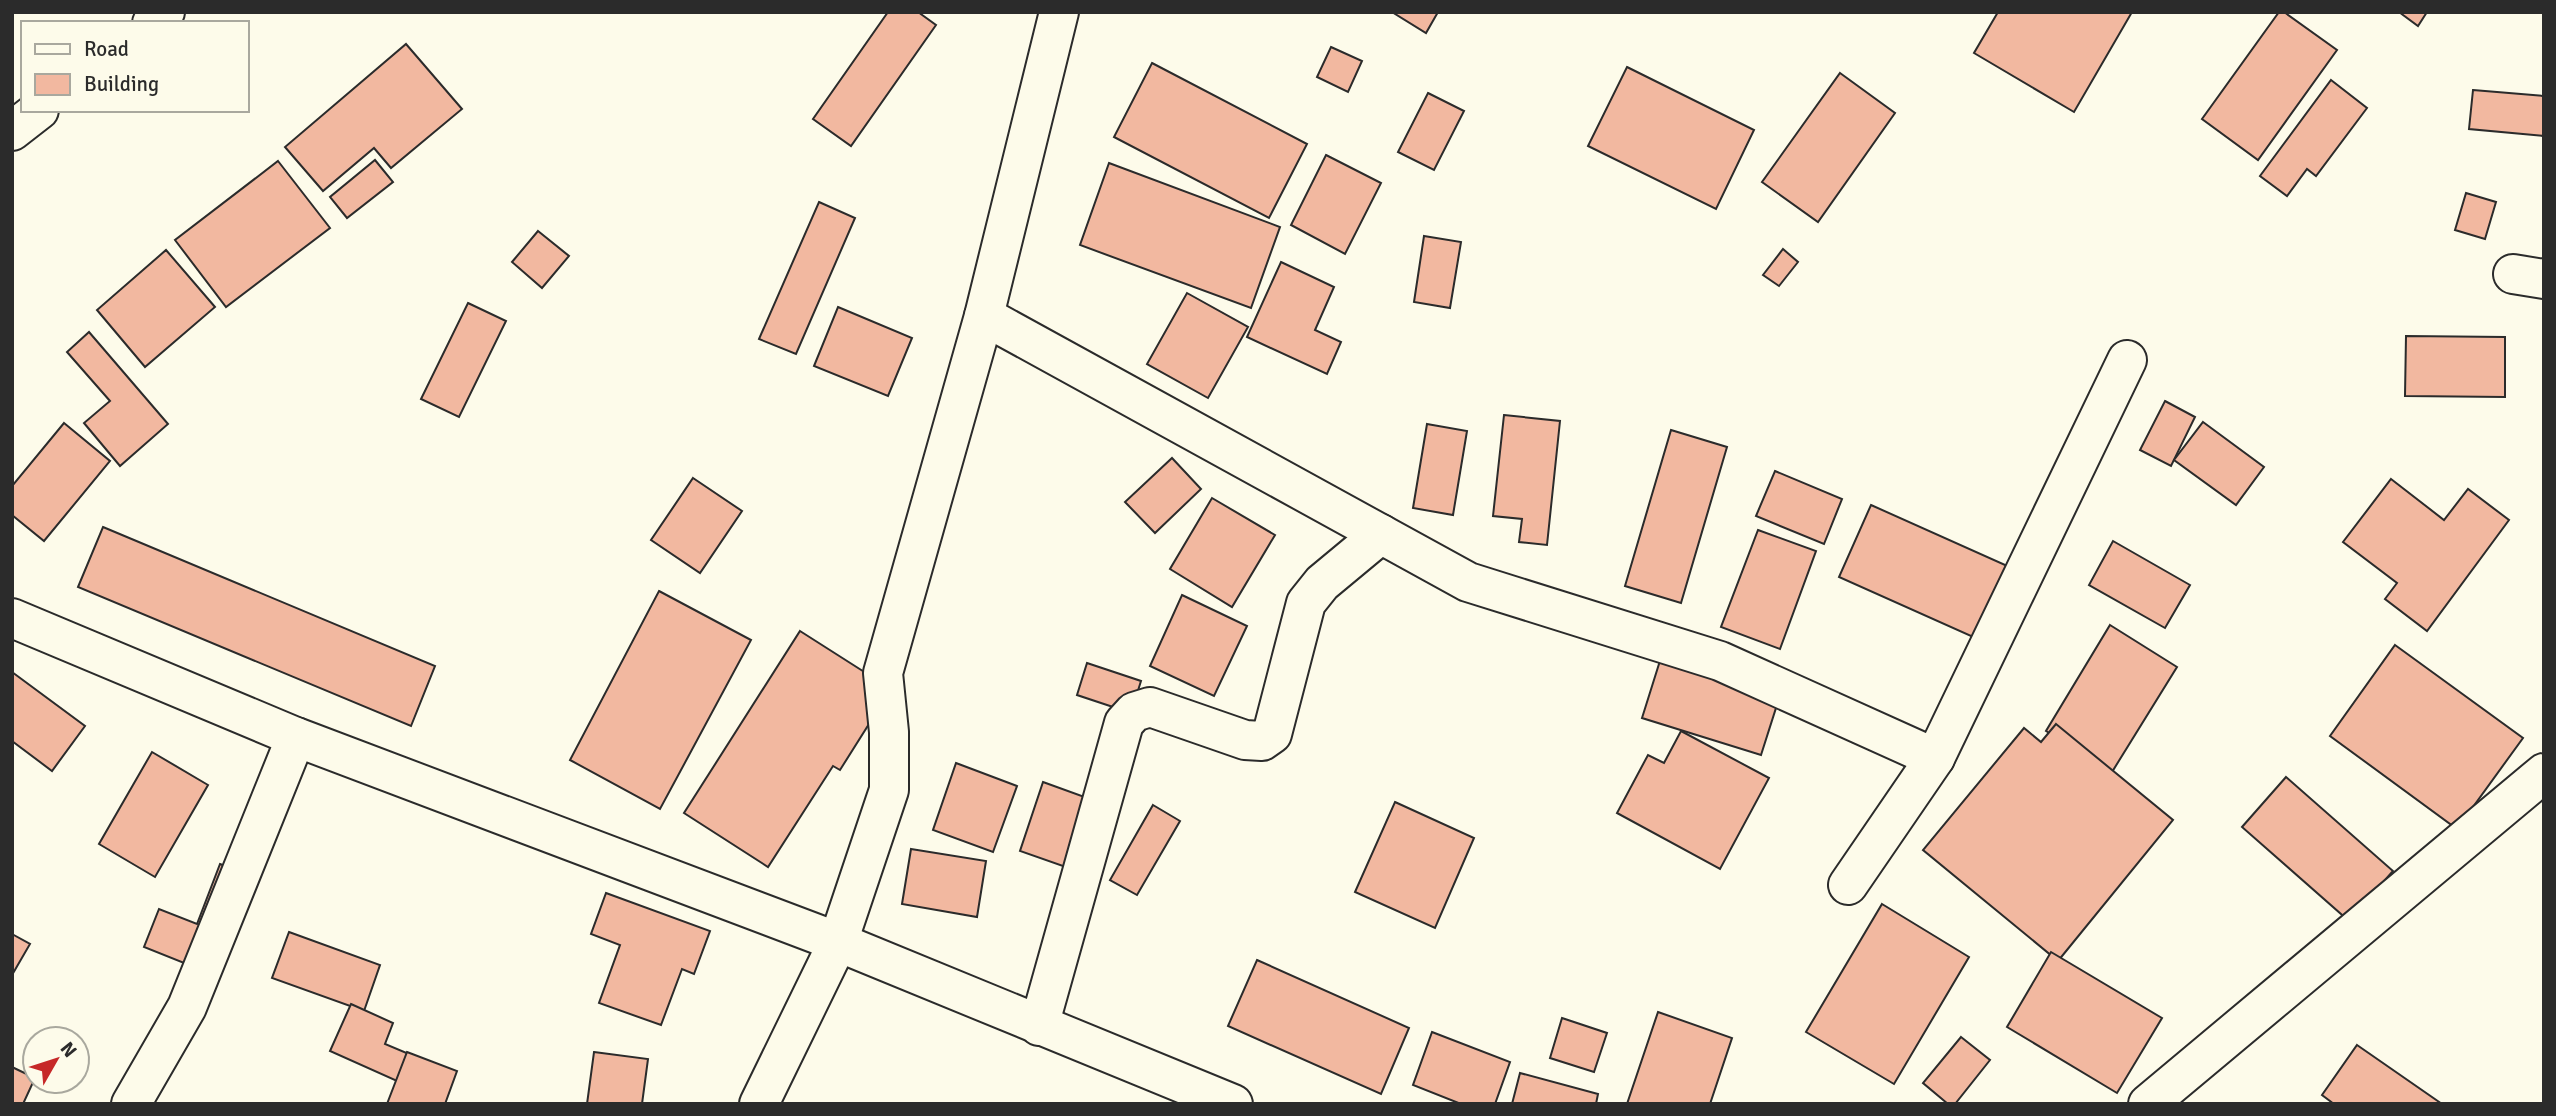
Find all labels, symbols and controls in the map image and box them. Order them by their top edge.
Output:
legend [21,21,248,112]
text: Road [84,36,129,62]
text: Building [84,71,159,97]
north arrow [21,1025,91,1095]
text: N [55,1037,82,1063]

